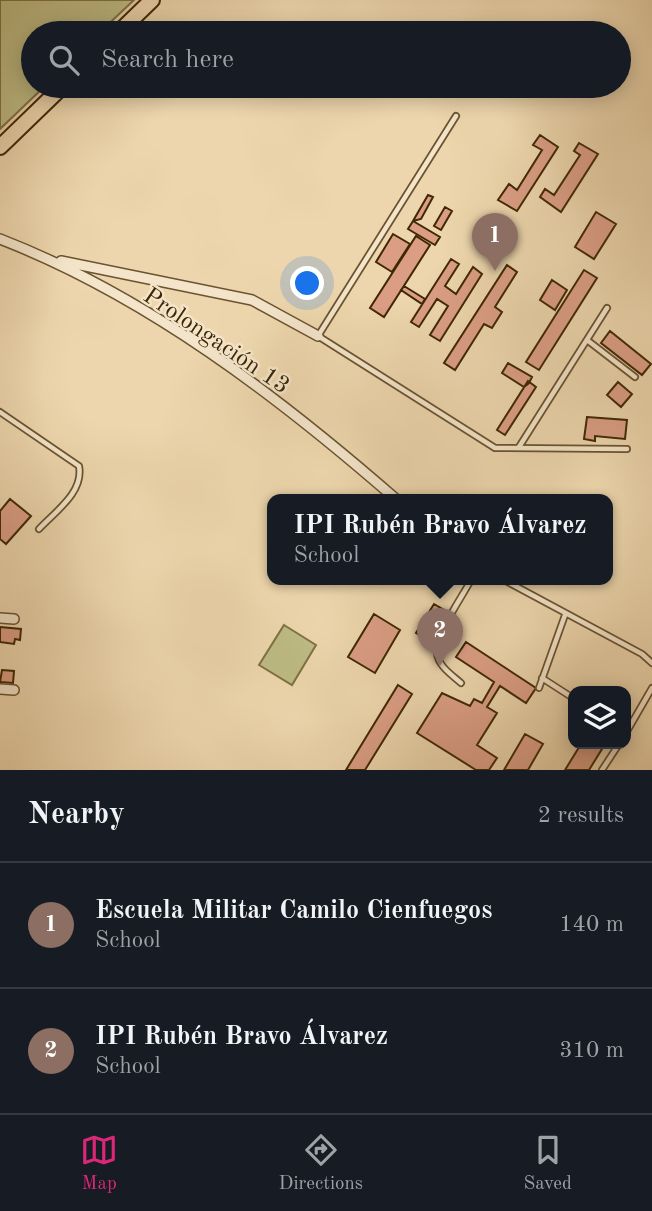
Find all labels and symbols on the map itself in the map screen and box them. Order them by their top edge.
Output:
pin: 1 [472,213,518,271]
your location [290,266,324,300]
street label: Prolongación 13 [138,284,293,399]
pin: 2 [417,608,463,666]

